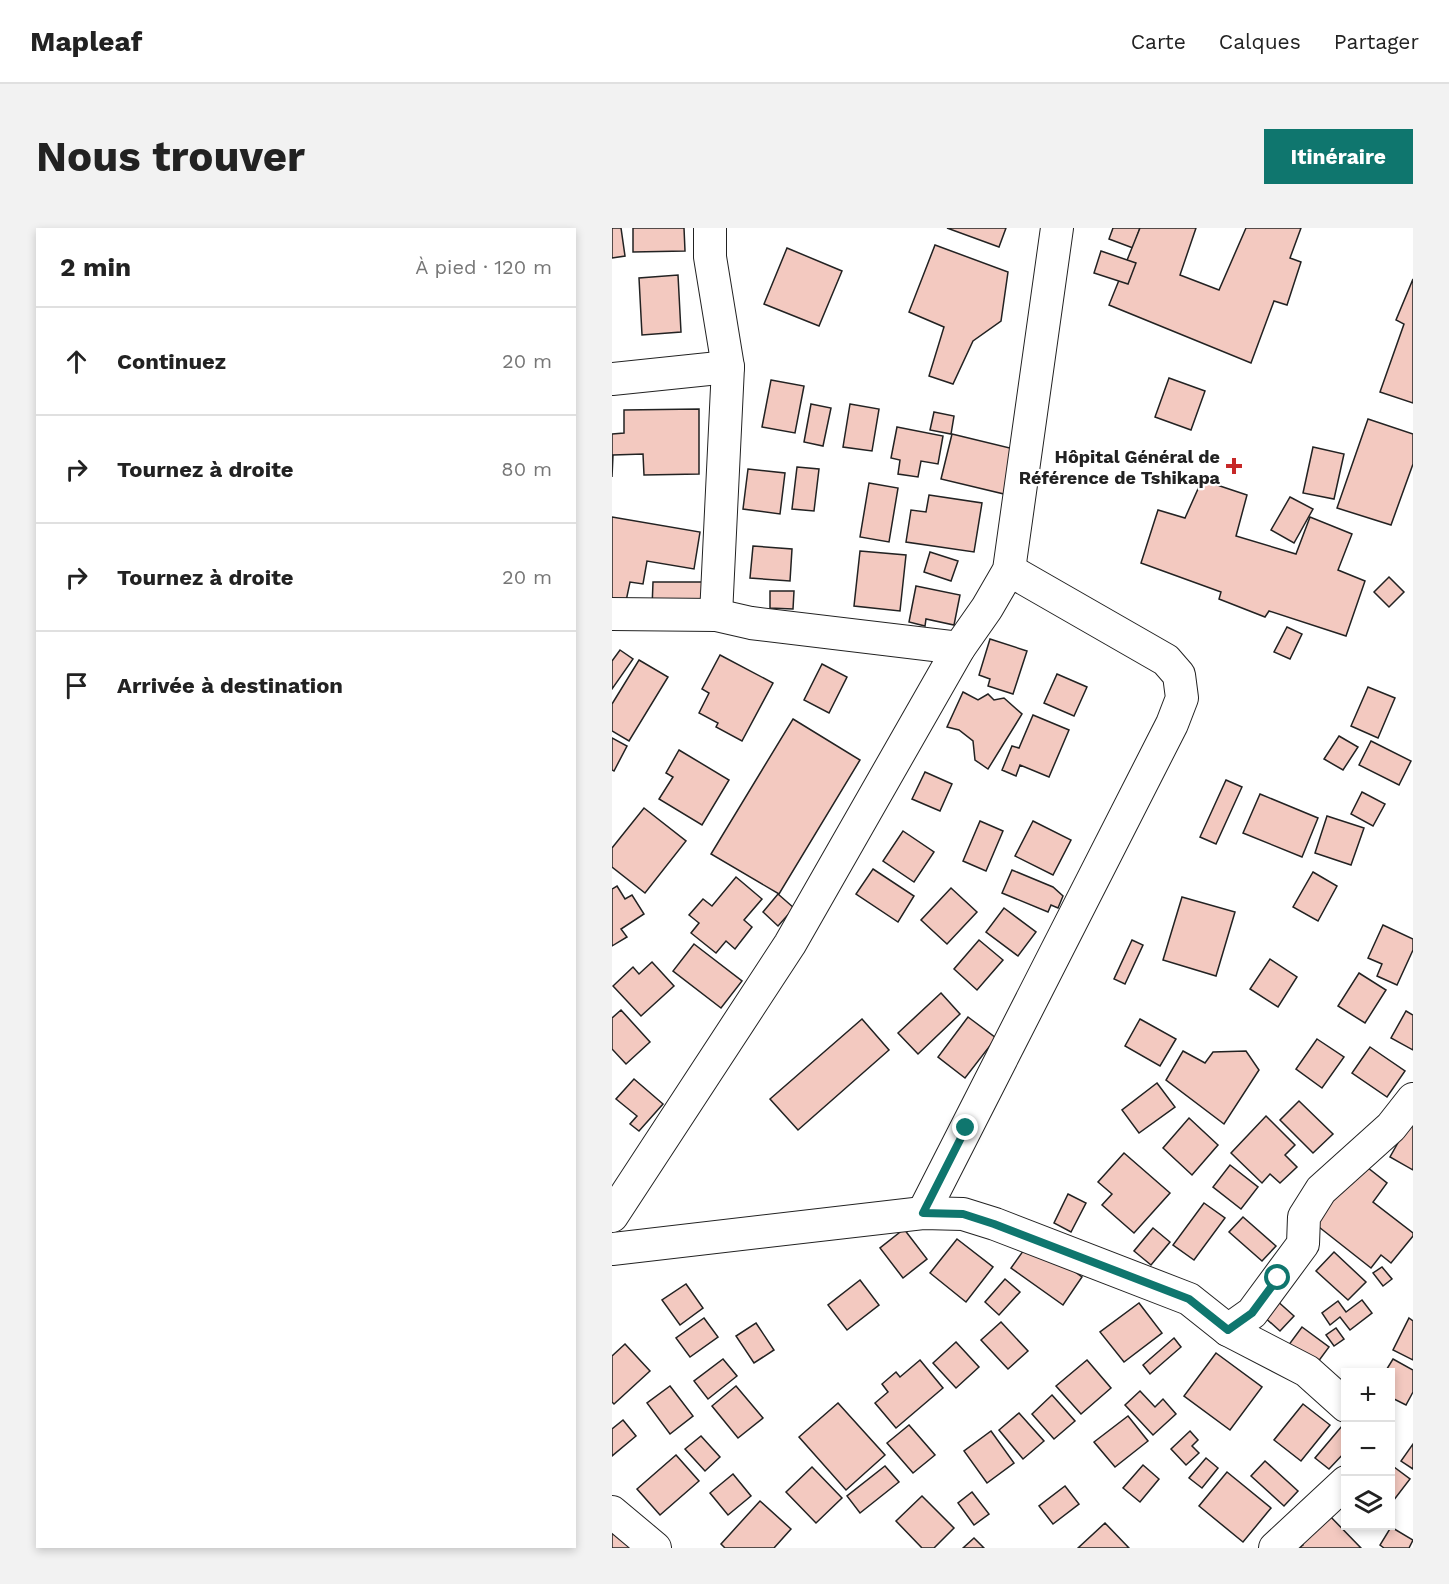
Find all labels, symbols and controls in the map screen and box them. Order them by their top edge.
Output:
text: Mapleaf [30,25,142,58]
text: Carte [1131,29,1186,54]
text: Calques [1219,29,1301,54]
text: Partager [1334,29,1419,54]
button: Itinéraire [1264,129,1413,184]
text: Nous trouver [36,132,305,181]
text: 2 min [60,252,131,282]
text: À pied · 120 m [415,255,552,279]
icon: ahead [60,345,93,378]
text: Continuez [117,349,226,374]
text: 20 m [502,349,552,373]
place label: Hôpital Général de Référence de Tshikapa [1019,446,1221,488]
icon: right [60,453,93,486]
text: Tournez à droite [117,457,294,482]
text: 80 m [501,457,552,481]
marker: Hôpital Général de Référence de Tshikapa [1225,457,1243,475]
icon: right [60,561,93,594]
text: Tournez à droite [117,565,294,590]
text: 20 m [502,565,552,589]
icon: arrive [60,669,93,702]
text: Arrivée à destination [117,673,343,698]
route end [952,1114,978,1140]
route start [1264,1264,1290,1290]
map controls [1341,1368,1395,1530]
button: + [1341,1368,1395,1422]
button: − [1341,1422,1395,1476]
button: layers [1341,1476,1395,1530]

